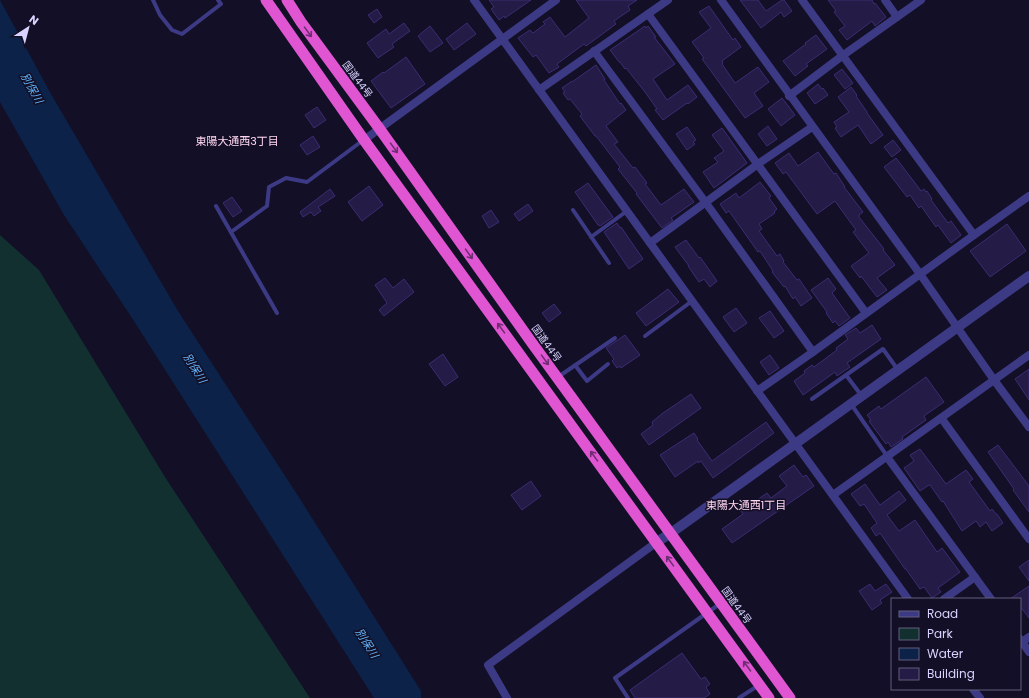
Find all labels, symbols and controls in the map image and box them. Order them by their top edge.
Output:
north arrow [8,8,48,48]
text: N [26,11,42,29]
one-way arrow [304,27,313,38]
street label: 国道44号 [339,58,376,101]
water label: 別保川 [17,70,47,107]
district label: 東陽大通西3丁目 [195,133,279,149]
one-way arrow [390,143,398,154]
one-way arrow [465,248,473,259]
street label: 国道44号 [528,322,565,365]
one-way arrow [497,323,505,334]
water label: 別保川 [179,350,211,387]
one-way arrow [540,354,549,365]
one-way arrow [590,451,598,462]
district label: 東陽大通西1丁目 [706,497,786,513]
one-way arrow [666,556,675,567]
street label: 国道44号 [718,584,755,627]
legend [891,598,1021,690]
text: Road [927,605,958,622]
water label: 別保川 [351,625,383,662]
text: Park [927,625,954,642]
text: Water [927,645,964,662]
one-way arrow [742,661,751,672]
text: Building [927,665,975,682]

